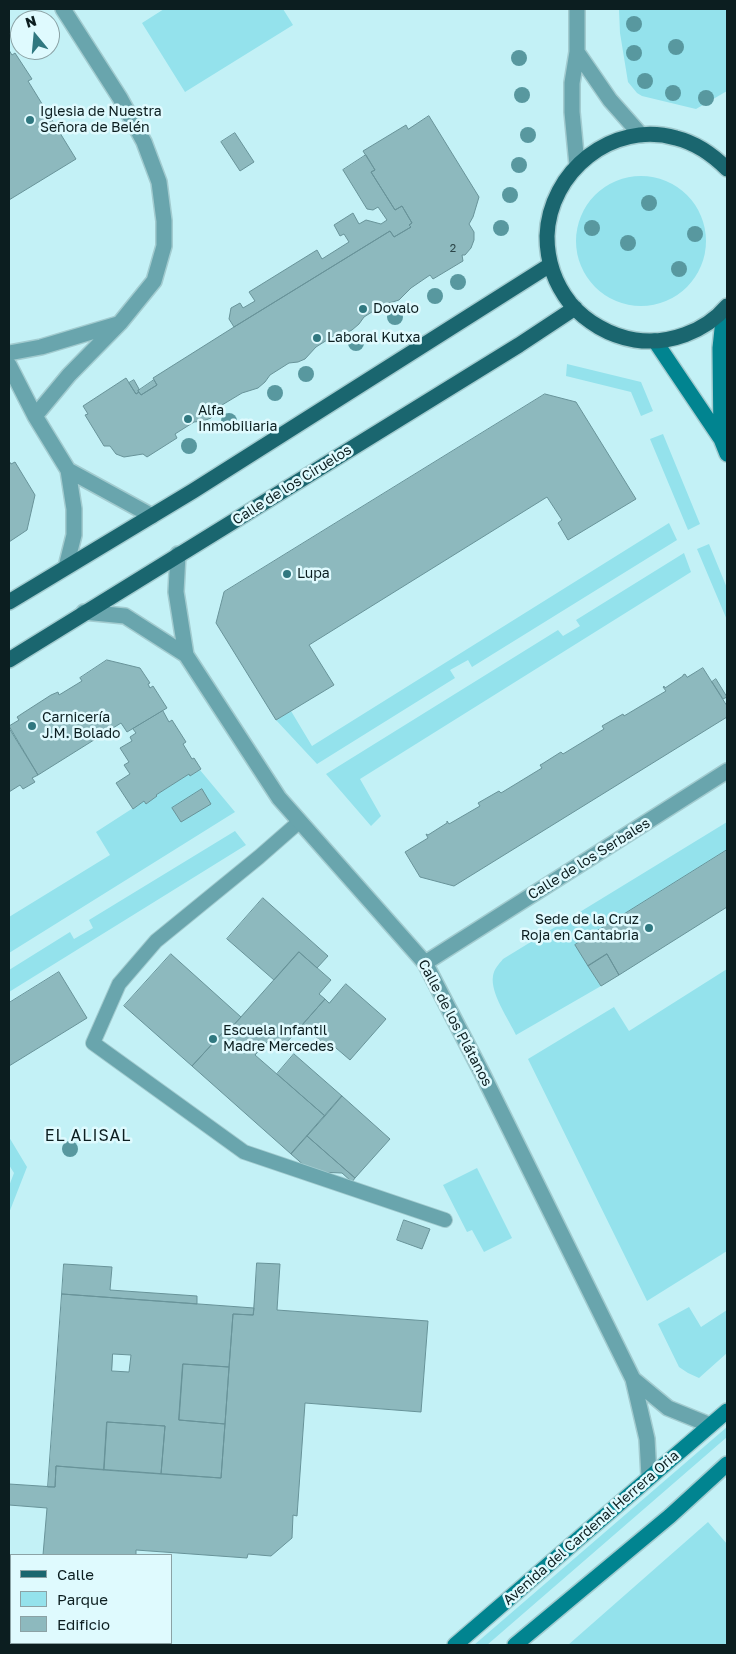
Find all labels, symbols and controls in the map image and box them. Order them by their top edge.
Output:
north arrow [10,10,60,60]
text: N [23,11,38,31]
place label: Iglesia de Nuestra Señora de Belén [40,104,162,136]
marker: Iglesia de Nuestra Señora de Belén [24,114,36,126]
house number: 2 [450,242,456,256]
place label: Dovalo [373,301,419,317]
marker: Dovalo [357,303,369,315]
place label: Laboral Kutxa [327,330,420,346]
marker: Laboral Kutxa [311,332,323,344]
place label: Alfa Inmobiliaria [198,403,277,436]
marker: Alfa Inmobiliaria [182,413,194,425]
street label: Calle de los Ciruelos [229,442,355,528]
place label: Lupa [297,566,330,582]
marker: Lupa [281,568,293,580]
place label: Carnicería J.M. Bolado [42,710,120,742]
marker: Carnicería J.M. Bolado [26,720,38,732]
street label: Calle de los Serbales [525,815,653,903]
place label: Sede de la Cruz Roja en Cantabria [521,912,639,944]
marker: Sede de la Cruz Roja en Cantabria [643,922,655,934]
street label: Calle de los Plátanos [414,957,496,1089]
place label: Escuela Infantil Madre Mercedes [223,1023,334,1056]
marker: Escuela Infantil Madre Mercedes [207,1033,219,1045]
district label: EL ALISAL [44,1126,132,1146]
street label: Avenida del Cardenal Herrera Oria [500,1447,682,1609]
legend [10,1554,172,1644]
text: Calle [57,1565,94,1583]
text: Parque [57,1590,108,1608]
text: Edificio [57,1615,110,1633]

